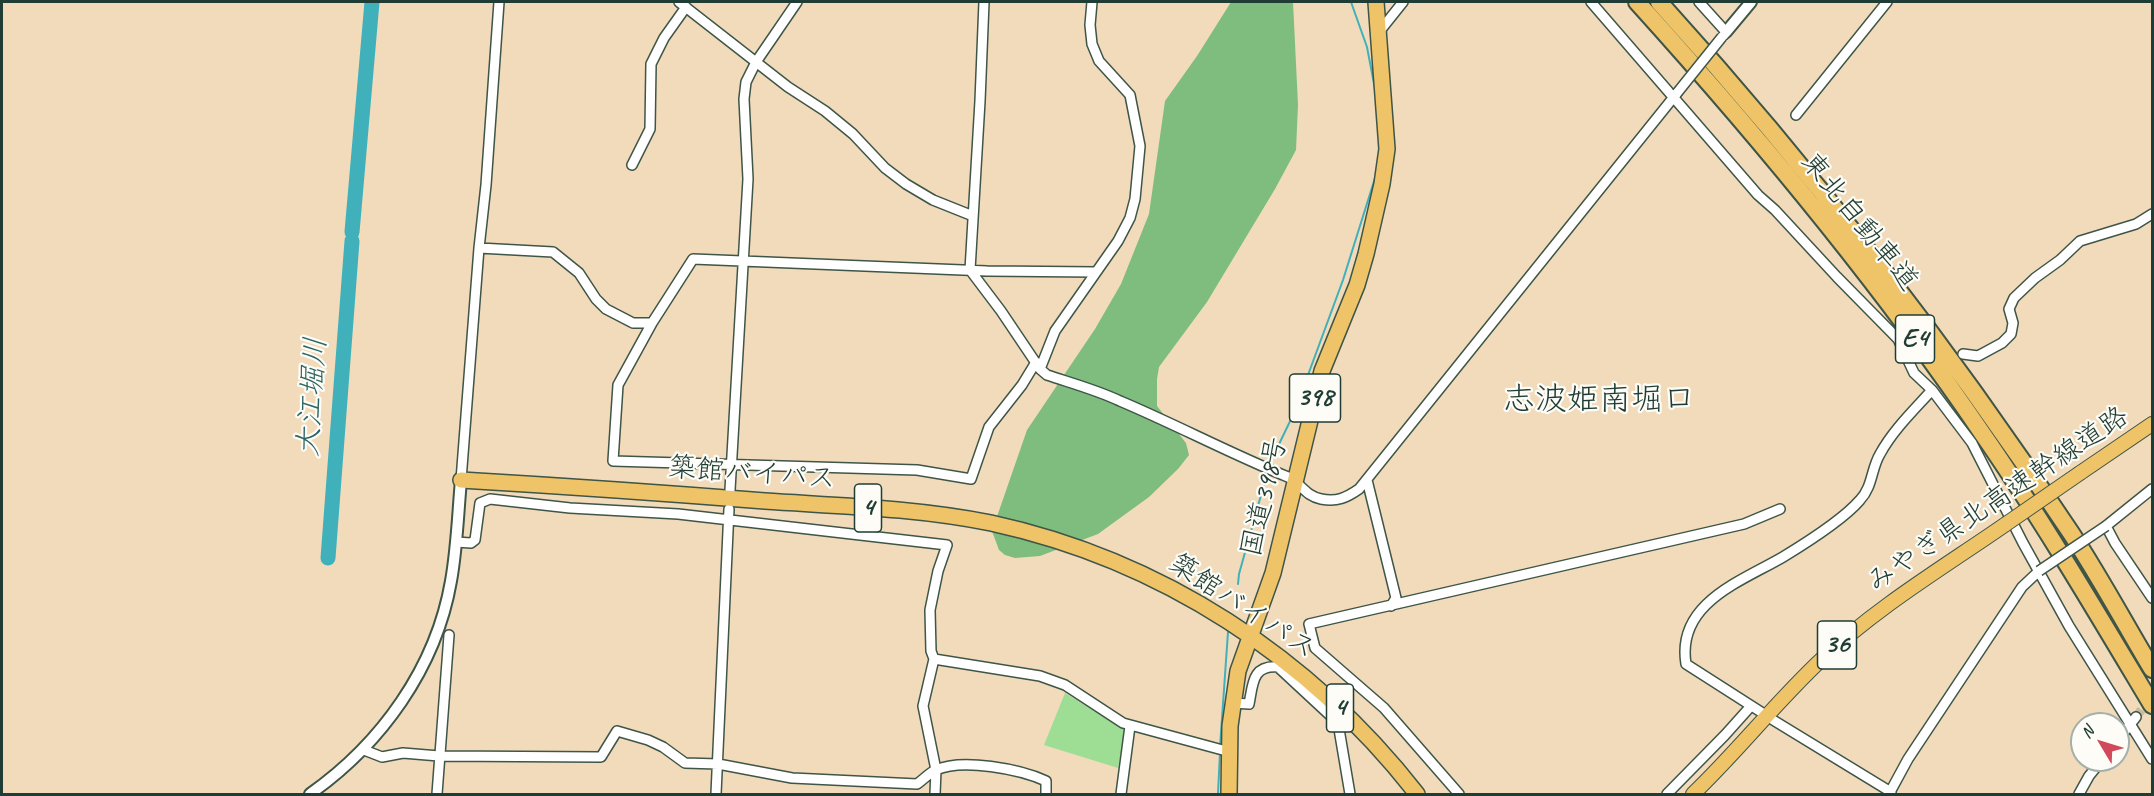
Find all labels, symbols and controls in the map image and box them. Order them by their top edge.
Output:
street label: 東北自動車道 [1793,146,1925,298]
road number: E4 [1896,315,1934,363]
water label: 大江堀川 [291,336,335,458]
road number: 398 [1290,374,1340,422]
district label: 志波姫南堀口 [1503,382,1695,420]
street label: みやぎ県北高速幹線道路 [1861,400,2135,600]
street label: 国道398号 [1235,434,1295,560]
street label: 築館バイパス [667,451,837,497]
road number: 4 [854,484,882,532]
street label: 築館バイパス [1162,547,1322,667]
road number: 36 [1818,621,1856,669]
road number: 4 [1326,684,1354,732]
north arrow [2070,712,2130,772]
text: N [2076,722,2098,742]

